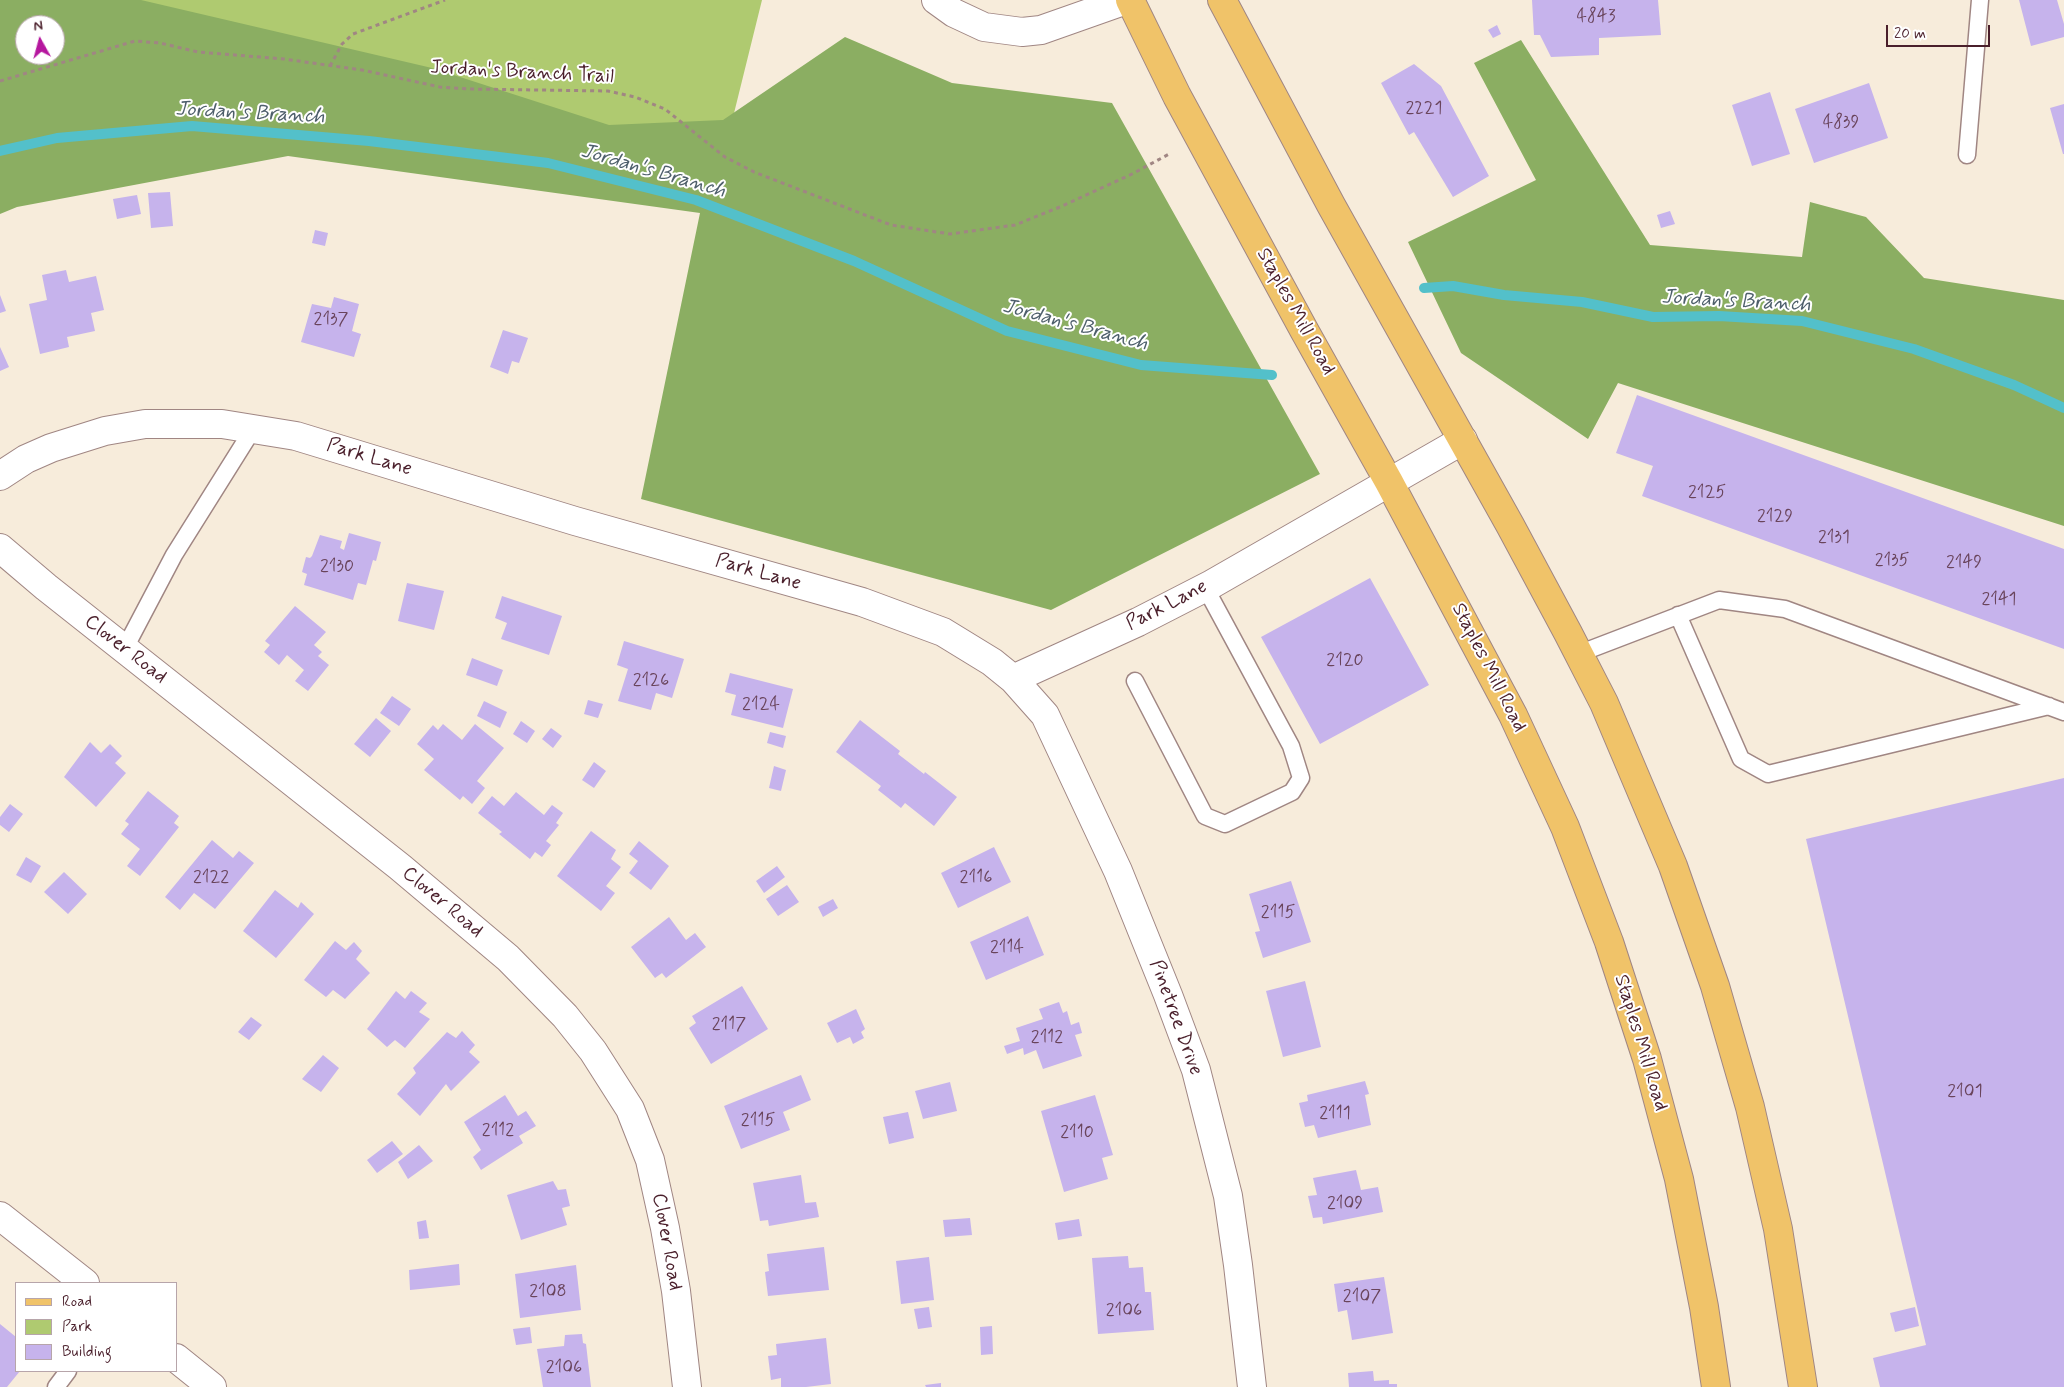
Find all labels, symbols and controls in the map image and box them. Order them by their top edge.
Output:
house number: 4843 [1576,6,1616,28]
north arrow [15,15,65,65]
scale bar [1889,15,1993,47]
text: N [33,17,44,36]
text: 20 m [1894,24,1926,44]
street label: Jordan's Branch Trail [430,56,614,90]
water label: Jordan's Branch [175,98,325,130]
house number: 2221 [1405,98,1443,120]
house number: 4839 [1823,112,1859,134]
water label: Jordan's Branch [578,139,728,205]
street label: Staples Mill Road [1250,244,1340,380]
water label: Jordan's Branch [1661,286,1811,318]
water label: Jordan's Branch [1000,294,1150,358]
house number: 2137 [314,309,348,331]
street label: Park Lane [323,434,415,482]
house number: 2125 [1688,482,1726,504]
house number: 2129 [1757,506,1793,528]
house number: 2131 [1818,527,1850,549]
street label: Park Lane [712,549,804,597]
house number: 2135 [1875,550,1909,572]
house number: 2149 [1946,552,1982,574]
house number: 2130 [320,556,354,578]
street label: Park Lane [1122,575,1212,637]
house number: 2141 [1981,589,2017,611]
street label: Staples Mill Road [1445,600,1531,736]
street label: Clover Road [79,610,171,690]
house number: 2120 [1326,650,1364,672]
house number: 2126 [633,670,669,692]
house number: 2124 [742,694,780,716]
street label: Clover Road [397,862,487,944]
house number: 2122 [193,867,229,889]
house number: 2116 [960,867,992,889]
house number: 2115 [1261,902,1295,924]
house number: 2114 [990,937,1024,959]
street label: Pinetree Drive [1143,957,1207,1079]
street label: Staples Mill Road [1608,972,1672,1114]
house number: 2117 [712,1014,746,1036]
house number: 2112 [1031,1027,1063,1049]
house number: 2101 [1947,1081,1983,1103]
house number: 2111 [1319,1103,1351,1125]
house number: 2115 [741,1110,775,1132]
house number: 2112 [482,1120,514,1142]
house number: 2110 [1060,1122,1094,1144]
street label: Clover Road [646,1191,686,1293]
house number: 2109 [1327,1193,1363,1215]
house number: 2108 [529,1281,567,1303]
legend [15,1282,178,1372]
house number: 2107 [1343,1286,1381,1308]
text: Road [62,1292,92,1312]
house number: 2106 [1106,1300,1142,1322]
text: Park [62,1317,92,1337]
text: Building [62,1342,112,1362]
house number: 2106 [546,1357,582,1379]

